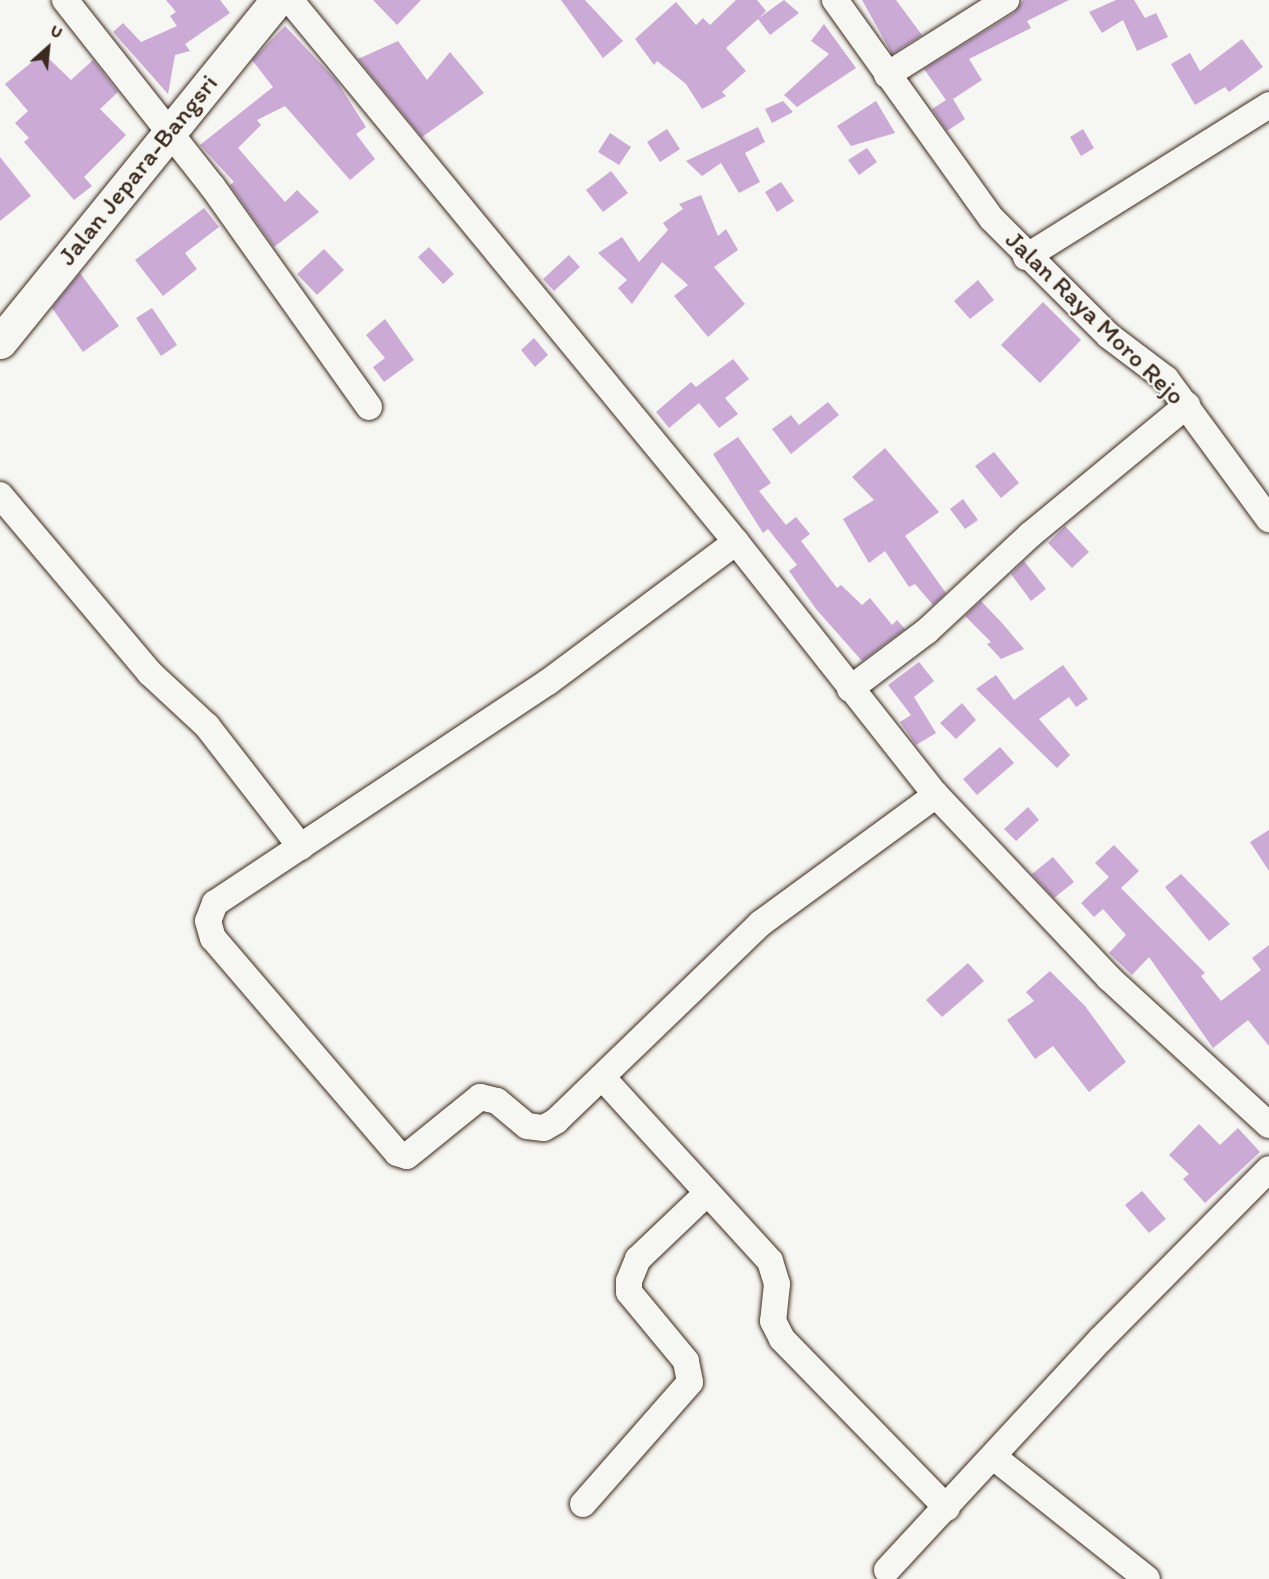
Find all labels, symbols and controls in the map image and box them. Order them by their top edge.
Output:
north arrow [18,18,78,78]
text: U [47,21,65,42]
street label: Jalan Jepara-Bangsri [51,68,225,272]
street label: Jalan Raya Moro Rejo [999,225,1191,411]

